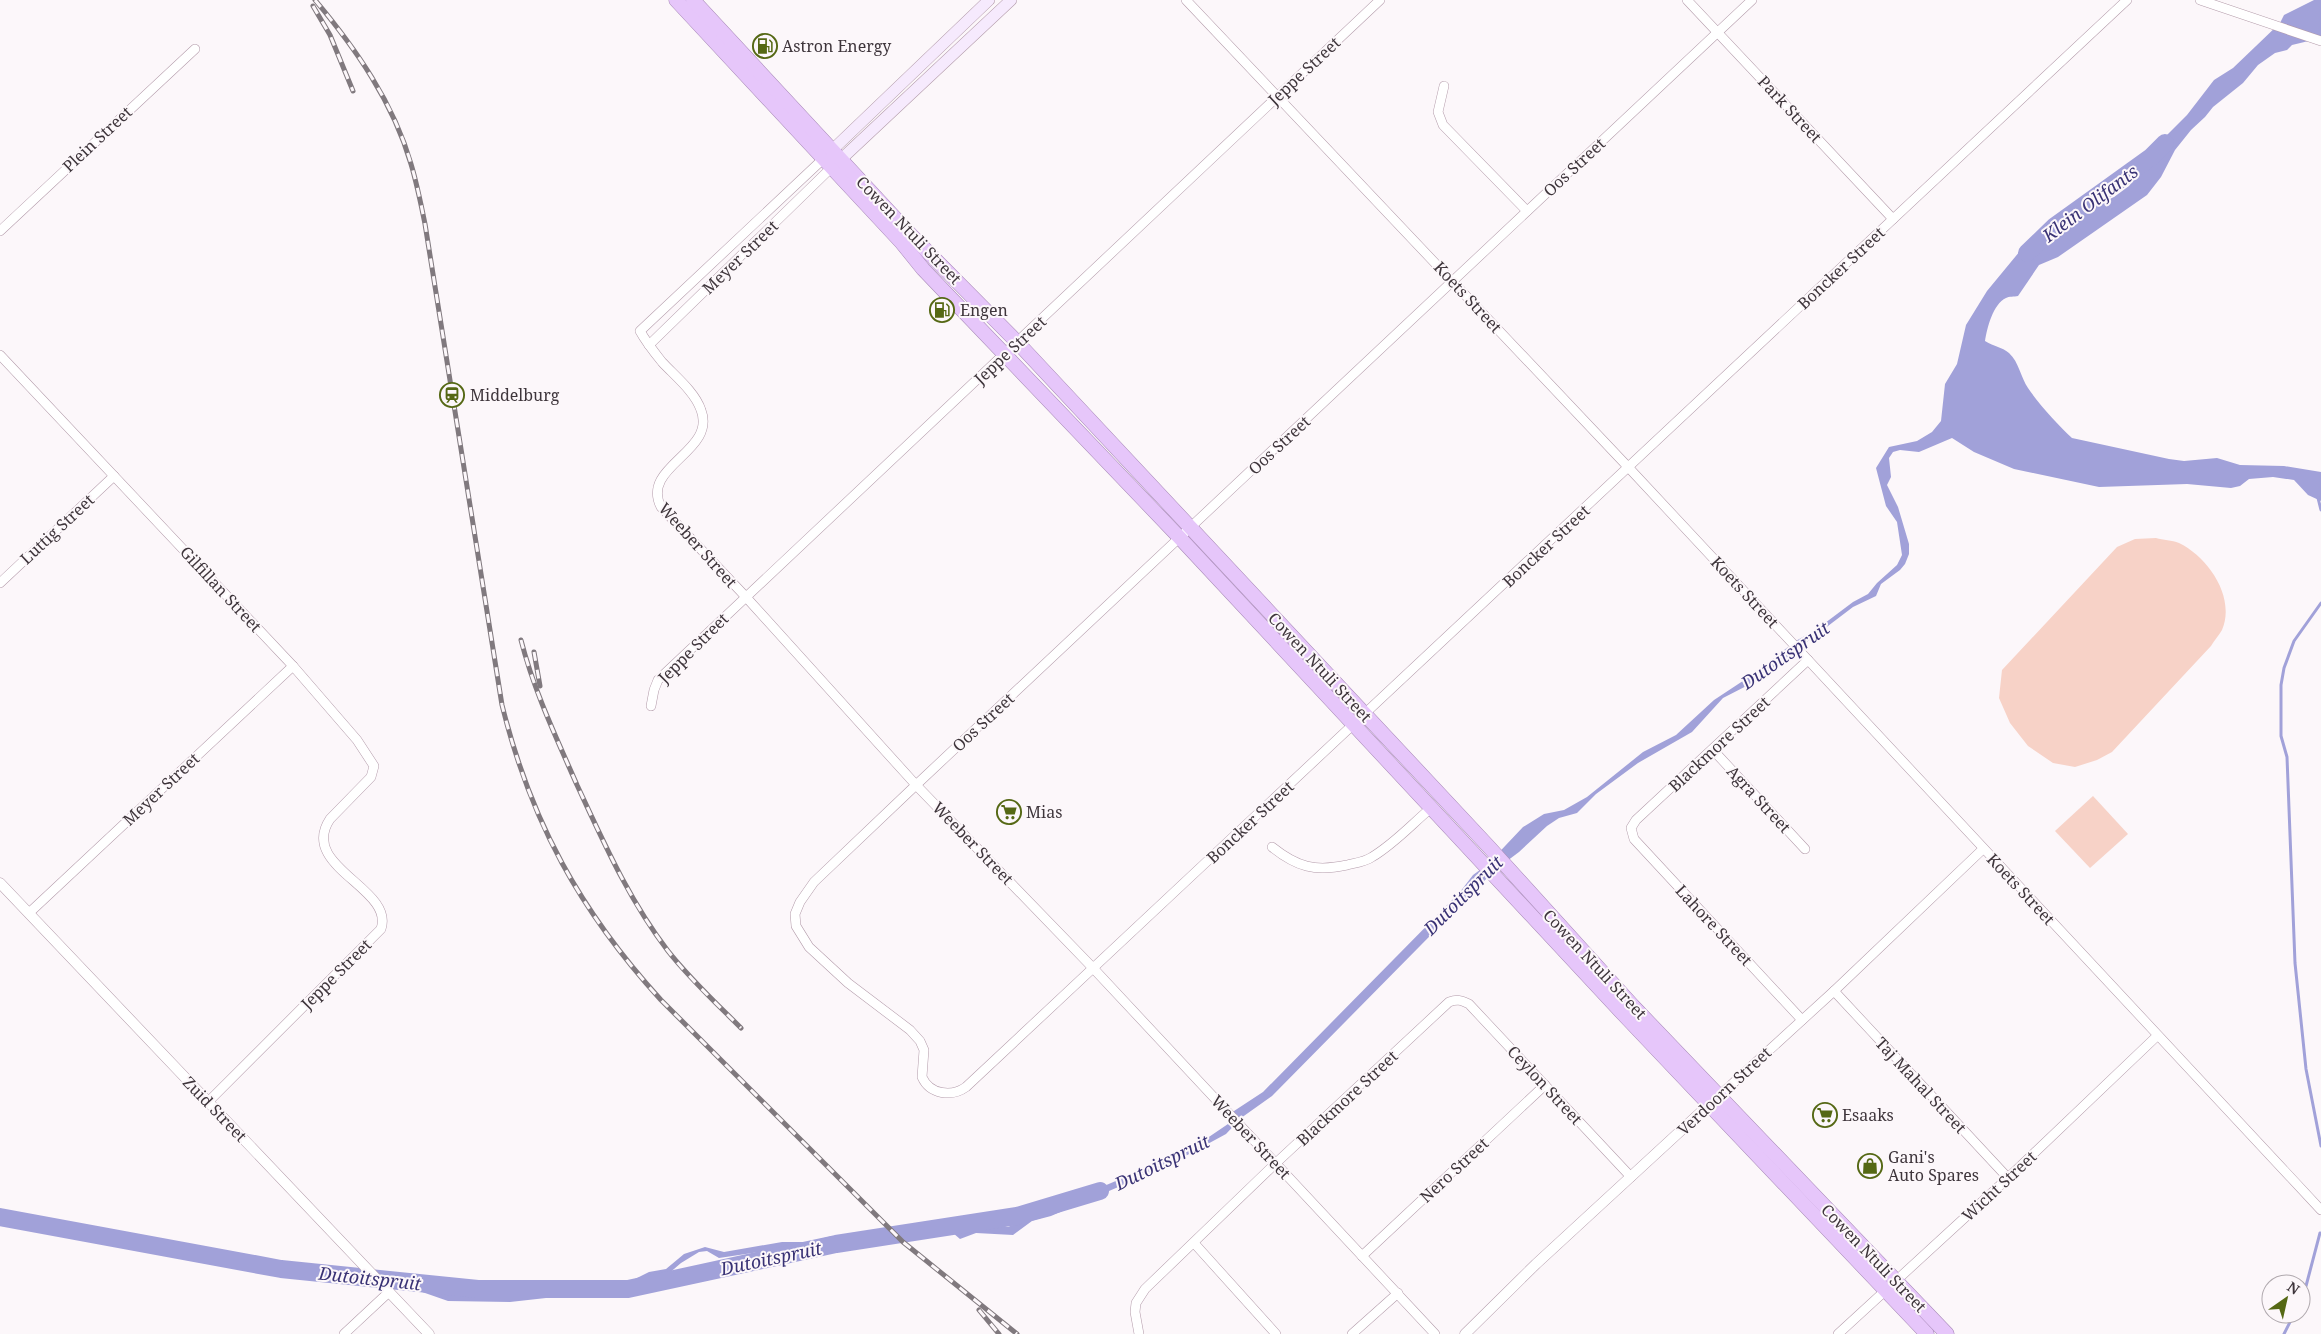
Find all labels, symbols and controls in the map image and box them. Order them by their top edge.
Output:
street label: Jeppe Street [1262,32,1345,111]
fuel station icon: Astron Energy [752,33,778,59]
place label: Astron Energy [782,35,892,57]
street label: Park Street [1753,71,1827,148]
street label: Plein Street [58,101,137,177]
street label: Oos Street [1538,132,1610,201]
water label: Klein Olifants [2036,159,2143,248]
street label: Cowen Ntuli Street [852,171,967,289]
street label: Meyer Street [697,215,783,299]
street label: Boncker Street [1793,222,1890,314]
street label: Koets Street [1429,256,1507,338]
fuel station icon: Engen [929,297,955,323]
place label: Engen [960,299,1008,321]
street label: Jeppe Street [968,311,1051,390]
station icon: Middelburg [439,382,465,408]
place label: Middelburg [470,384,560,406]
street label: Oos Street [1243,410,1315,479]
street label: Luttig Street [15,489,99,569]
street label: Weeber Street [654,498,742,593]
street label: Boncker Street [1498,500,1595,592]
street label: Gilfillan Street [175,541,267,637]
street label: Koets Street [1706,551,1784,633]
street label: Cowen Ntuli Street [1263,607,1377,727]
street label: Jeppe Street [652,608,733,689]
water label: Dutoitspruit [1735,615,1834,695]
street label: Oos Street [947,687,1019,756]
street label: Blackmore Street [1664,691,1775,797]
street label: Meyer Street [118,747,204,830]
street label: Agra Street [1722,761,1796,838]
street label: Boncker Street [1202,776,1299,868]
street label: Weeber Street [928,797,1019,890]
supermarket icon: Mias [996,799,1022,825]
place label: Mias [1026,801,1062,823]
street label: Koets Street [1982,848,2060,930]
water label: Dutoitspruit [1417,850,1508,941]
street label: Lahore Street [1671,880,1758,971]
street label: Cowen Ntuli Street [1538,904,1652,1024]
street label: Jeppe Street [295,934,376,1015]
street label: Taj Mahal Street [1871,1032,1972,1138]
street label: Ceylon Street [1503,1041,1588,1130]
street label: Verdoorn Street [1672,1041,1776,1140]
street label: Blackmore Street [1292,1045,1403,1151]
street label: Zuid Street [178,1071,252,1147]
street label: Weeber Street [1206,1090,1296,1184]
supermarket icon: Esaaks [1812,1102,1838,1128]
place label: Esaaks [1842,1104,1894,1126]
water label: Dutoitspruit [1110,1128,1214,1196]
street label: Nero Street [1415,1132,1493,1207]
place label: Gani's Auto Spares [1888,1146,1979,1186]
street label: Wicht Street [1957,1146,2041,1226]
shop icon: Gani's Auto Spares [1857,1153,1883,1179]
street label: Cowen Ntuli Street [1817,1199,1932,1317]
water label: Dutoitspruit [717,1235,824,1281]
water label: Dutoitspruit [317,1261,423,1295]
north arrow [2261,1274,2311,1324]
text: N [2284,1277,2303,1299]

